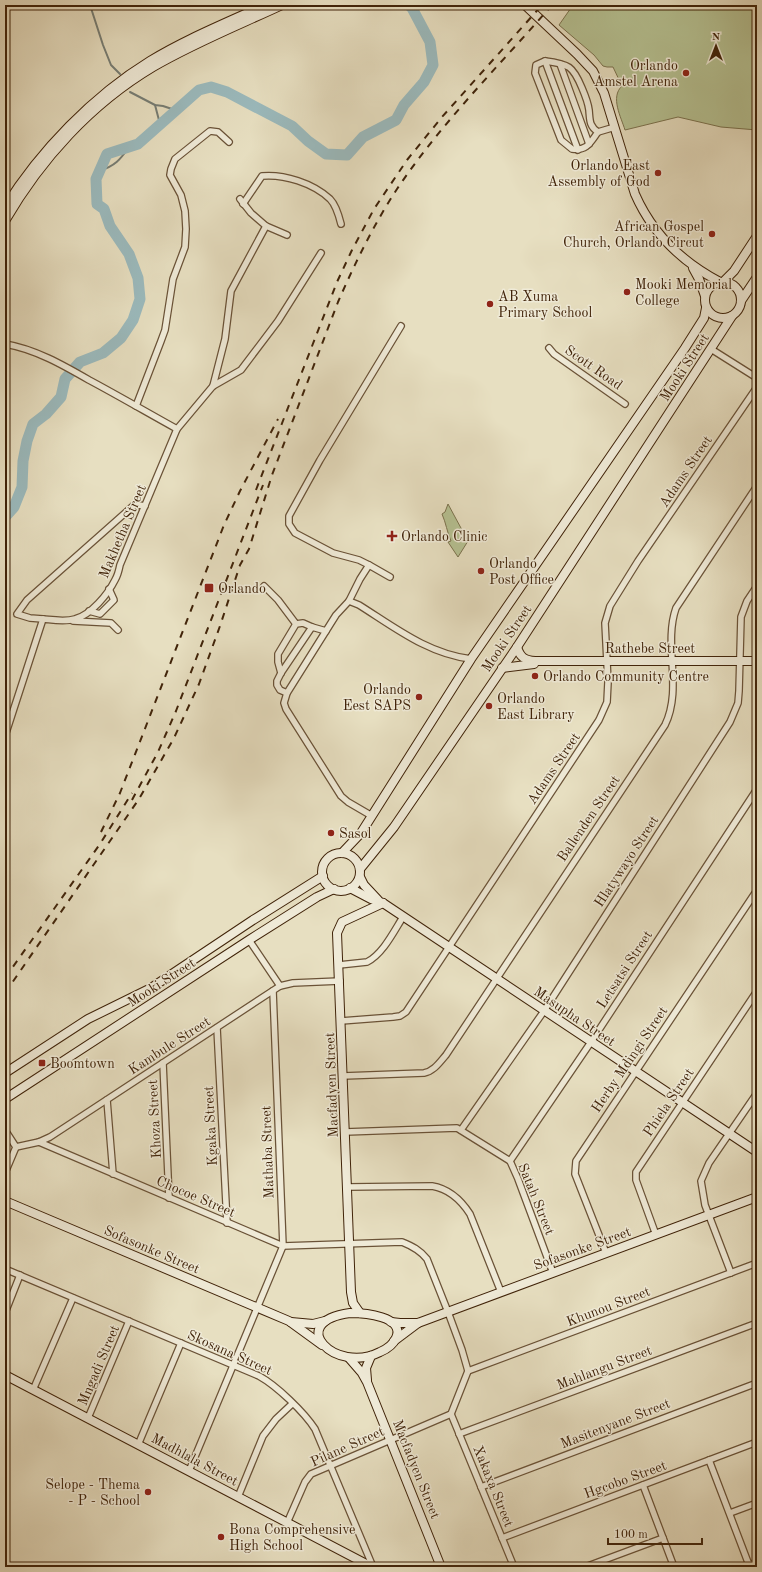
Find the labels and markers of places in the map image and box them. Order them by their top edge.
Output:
place label: Orlando Amstel Arena [594,59,678,89]
marker: Orlando Amstel Arena [681,68,691,78]
place label: Orlando East Assembly of God [547,159,650,189]
marker: Orlando East Assembly of God [653,168,663,178]
place label: African Gospel Church, Orlando Circut [563,220,704,250]
marker: African Gospel Church, Orlando Circut [707,229,717,239]
place label: Mooki Memorial College [635,278,732,308]
marker: Mooki Memorial College [622,287,632,297]
place label: AB Xuma Primary School [498,290,592,320]
marker: AB Xuma Primary School [485,299,495,309]
marker: Orlando Clinic [386,530,398,542]
place label: Orlando Clinic [401,530,487,544]
place label: Orlando Post Office [489,557,554,587]
marker: Orlando Post Office [476,566,486,576]
marker: Orlando [203,582,215,594]
place label: Orlando [218,582,266,596]
place label: Orlando Community Centre [543,670,709,684]
marker: Orlando Community Centre [530,671,540,681]
place label: Orlando Eest SAPS [343,683,411,713]
marker: Orlando Eest SAPS [414,692,424,702]
place label: Orlando East Library [497,692,575,722]
marker: Orlando East Library [484,701,494,711]
place label: Sasol [339,827,372,841]
marker: Sasol [326,828,336,838]
place label: Boomtown [50,1057,115,1071]
marker: Boomtown [37,1058,47,1068]
place label: Selope - Thema - P - School [45,1478,140,1508]
marker: Selope - Thema - P - School [143,1487,153,1497]
place label: Bona Comprehensive High School [229,1523,356,1553]
marker: Bona Comprehensive High School [216,1532,226,1542]

